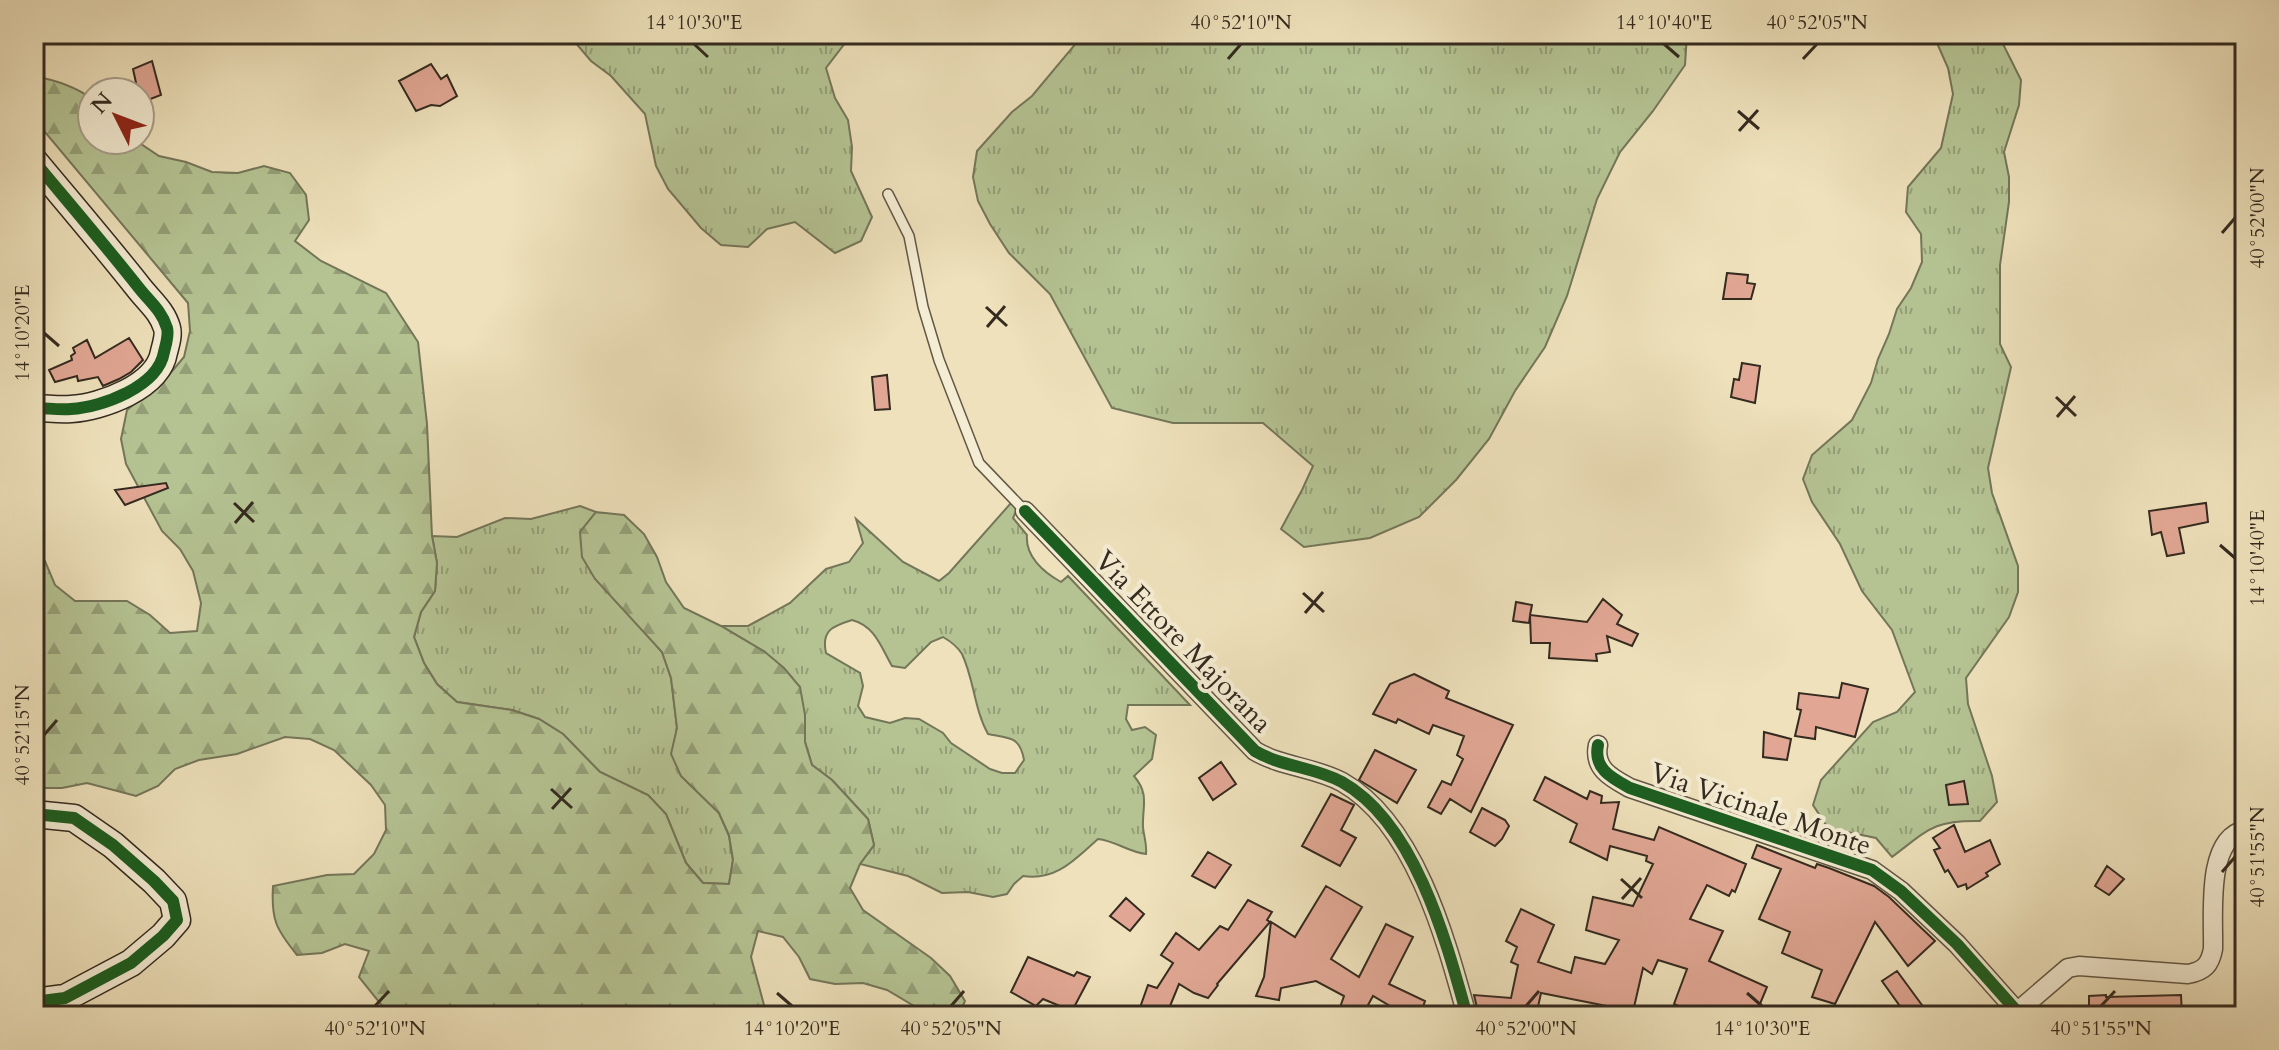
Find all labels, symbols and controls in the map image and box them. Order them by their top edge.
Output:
text: 14°10'30"E [646,9,742,36]
text: 40°52'10"N [1190,9,1292,36]
text: 14°10'40"E [1616,9,1712,36]
text: 40°52'05"N [1766,9,1868,36]
north arrow [76,76,156,156]
text: N [84,86,119,120]
text: 40°52'00"N [2244,167,2271,269]
text: 14°10'20"E [9,285,36,381]
text: 14°10'40"E [2244,510,2271,606]
street label: Via Ettore Majorana [1086,542,1280,741]
text: 40°52'15"N [9,684,36,786]
street label: Via Vicinale Monte [1645,753,1876,865]
text: 40°51'55"N [2244,806,2271,908]
text: 40°52'10"N [324,1015,426,1042]
text: 14°10'20"E [744,1015,840,1042]
text: 40°52'05"N [900,1015,1002,1042]
text: 40°52'00"N [1475,1015,1577,1042]
text: 14°10'30"E [1714,1015,1810,1042]
text: 40°51'55"N [2050,1015,2152,1042]

